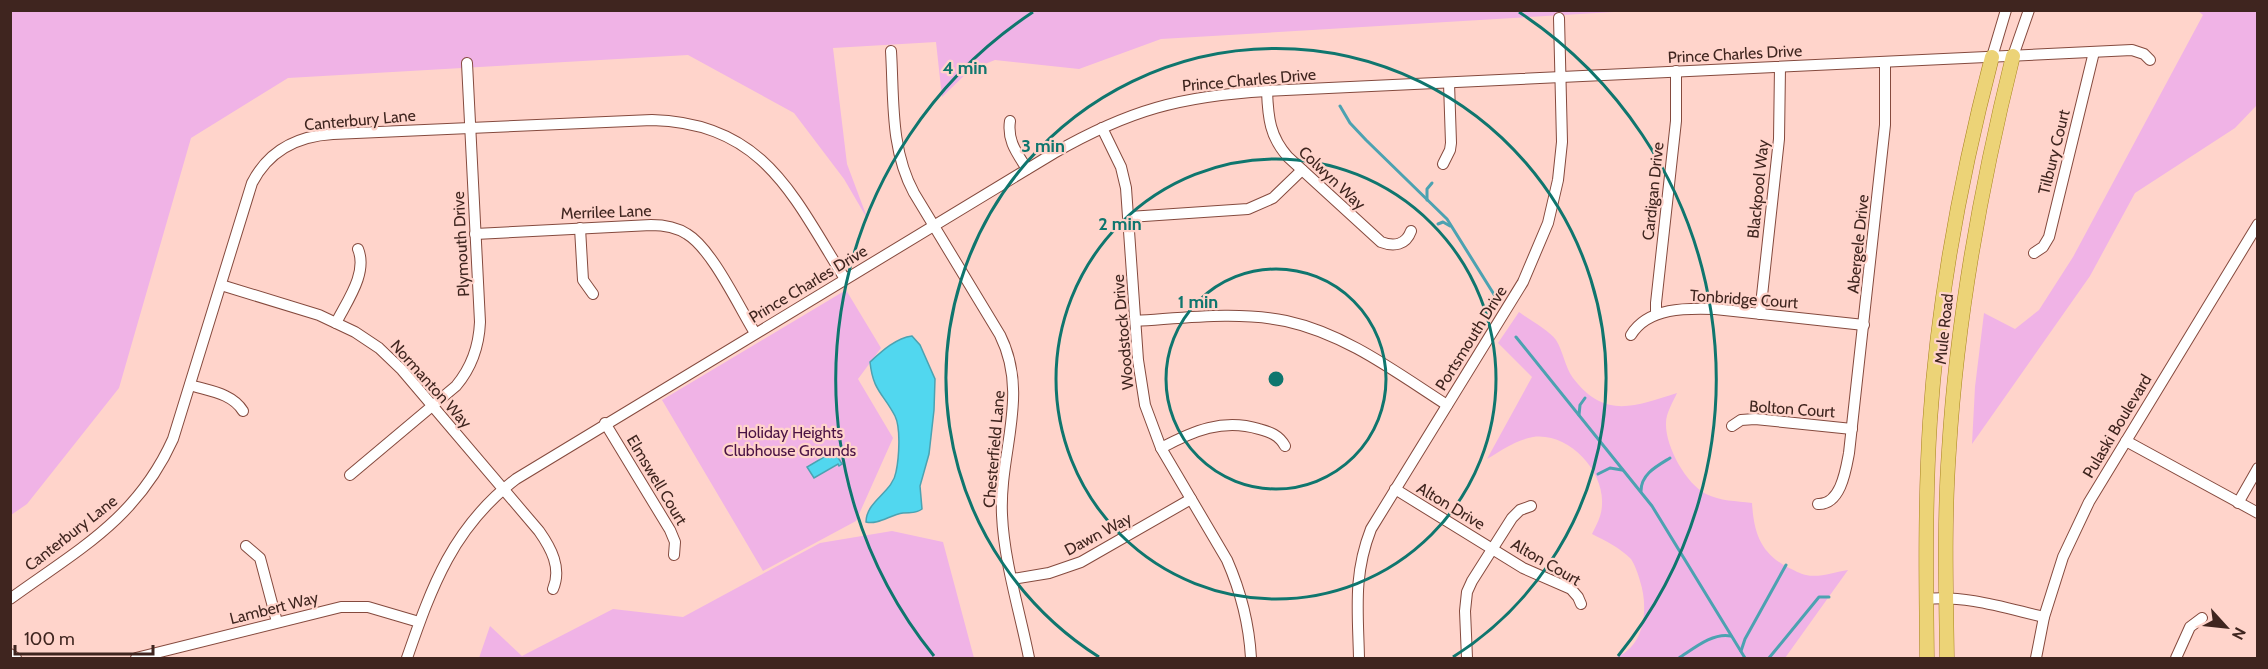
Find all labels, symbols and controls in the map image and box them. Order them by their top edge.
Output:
street label: Prince Charles Drive [1667,41,1803,67]
text: 4 min [942,57,988,79]
street label: Prince Charles Drive [1181,65,1317,95]
street label: Canterbury Lane [304,106,416,134]
street label: Tilbury Court [2034,107,2074,196]
text: 3 min [1021,135,1065,157]
street label: Blackpool Way [1743,139,1773,239]
street label: Cardigan Drive [1638,141,1668,241]
street label: Colwyn Way [1295,142,1369,214]
street label: Plymouth Drive [449,191,473,297]
street label: Abergele Drive [1843,194,1873,294]
street label: Merrilee Lane [560,201,652,223]
text: 2 min [1098,213,1142,235]
street label: Prince Charles Drive [745,241,871,327]
street label: Woodstock Drive [1108,274,1138,390]
street label: Portsmouth Drive [1431,282,1511,394]
street label: Tonbridge Court [1689,286,1799,312]
text: 1 min [1178,291,1218,313]
street label: Mule Road [1931,293,1957,365]
street label: Normanton Way [386,336,476,432]
centre of rings [1266,369,1286,389]
street label: Pulaski Boulevard [2079,371,2155,481]
street label: Chesterfield Lane [979,389,1009,509]
street label: Bolton Court [1748,397,1836,422]
park label: Holiday Heights Clubhouse Grounds [724,423,857,460]
street label: Elmswell Court [623,432,692,529]
street label: Alton Drive [1414,478,1488,534]
street label: Canterbury Lane [21,491,121,575]
street label: Dawn Way [1061,508,1135,560]
street label: Alton Court [1508,534,1585,590]
street label: Lambert Way [228,588,320,628]
north arrow [2196,597,2256,657]
scale bar [15,618,153,656]
text: N [2228,624,2250,643]
text: 100 m [24,628,75,650]

